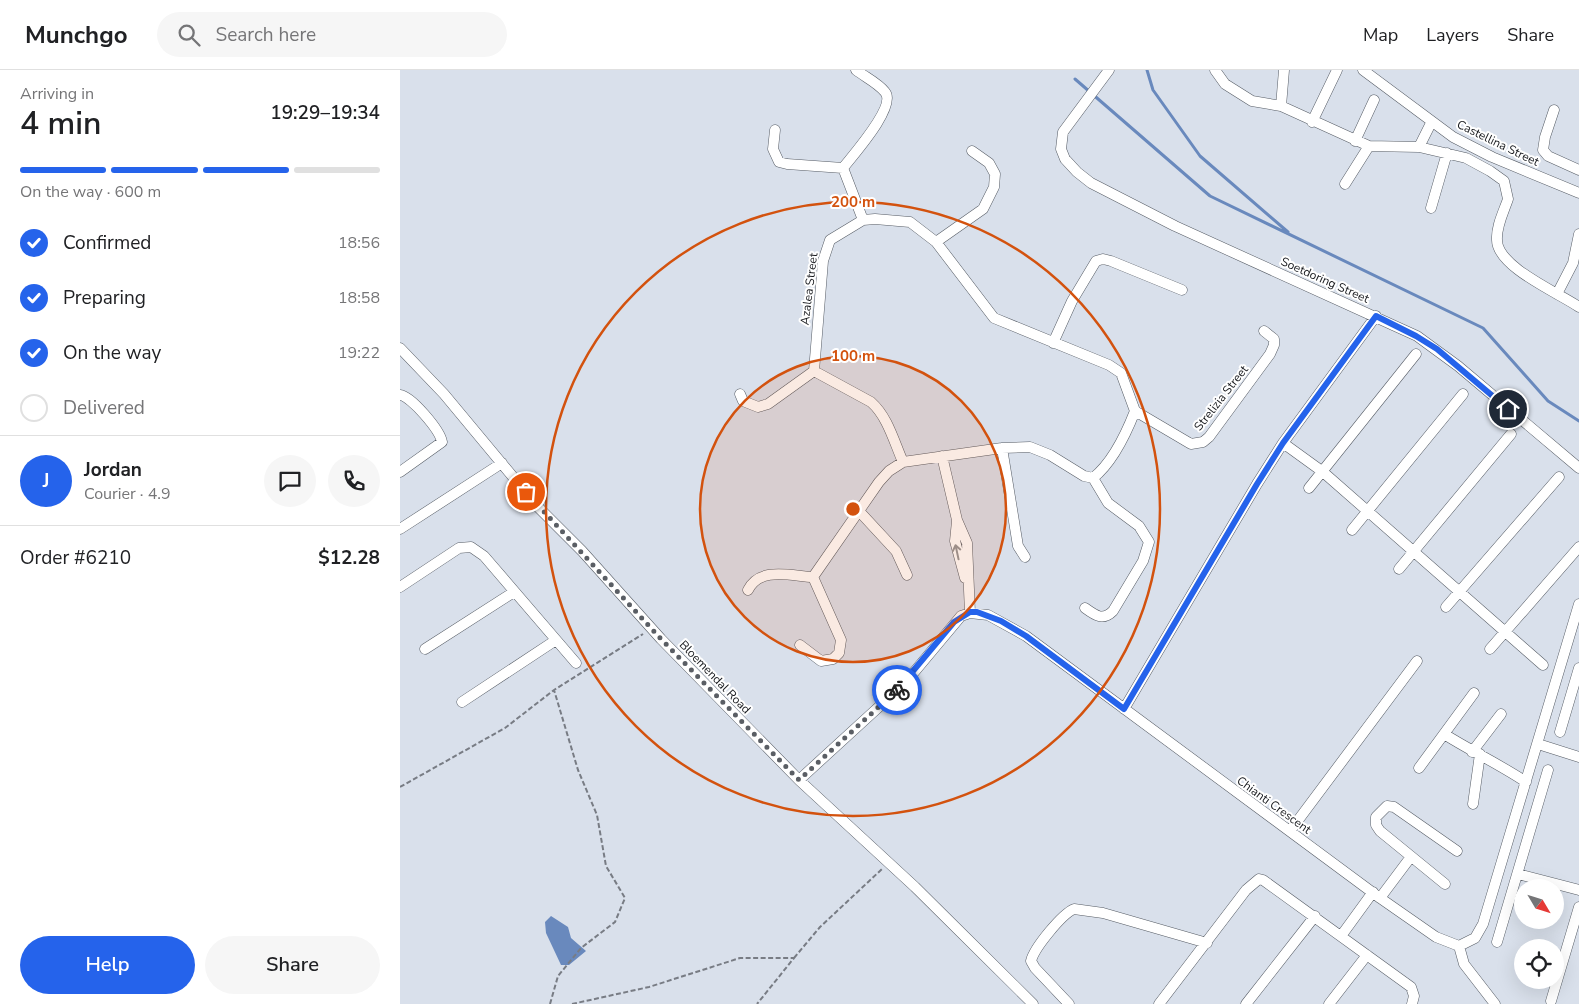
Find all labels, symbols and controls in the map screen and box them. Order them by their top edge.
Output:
search box [157,12,507,57]
text: Munchgo [25,19,127,51]
icon: search [175,21,203,49]
text: Search here [215,22,316,48]
text: Map [1363,23,1398,47]
text: Layers [1426,23,1479,47]
text: Share [1507,23,1554,47]
text: Arriving in [20,83,94,105]
text: 19:29–19:34 [270,100,380,126]
text: 4 min [20,102,102,145]
street label: Castellina Street [1454,116,1542,170]
text: On the way · 600 m [20,181,161,203]
text: 200 m [831,192,875,212]
icon: check [20,229,48,257]
text: Confirmed [63,230,151,256]
text: 18:56 [338,232,380,254]
street label: Azalea Street [797,251,821,326]
street label: Soetdoring Street [1278,253,1372,307]
icon: check [20,284,48,312]
text: Preparing [63,285,146,311]
text: 18:58 [338,287,380,309]
icon: check [20,339,48,367]
text: On the way [63,340,161,366]
text: 19:22 [338,342,380,364]
text: 100 m [831,346,875,366]
street label: Strelizia Street [1190,361,1252,434]
pin [1487,388,1529,430]
text: Delivered [63,395,145,421]
icon: home [1494,395,1522,423]
button: chat [264,455,316,507]
button: phone [328,455,380,507]
text: Jordan [84,457,142,483]
text: J [43,468,49,494]
pin [505,471,547,513]
icon: bag [512,478,540,506]
text: Courier · 4.9 [84,483,170,505]
centre of rings [844,500,862,518]
text: Order #6210 [20,545,131,571]
text: $12.28 [318,545,380,571]
one-way arrow [952,545,961,561]
street label: Bloemendal Road [676,637,754,717]
courier [872,665,922,715]
icon: bike [883,676,911,704]
street label: Chianti Crescent [1234,773,1315,838]
north arrow [1514,879,1564,929]
map controls [1514,879,1564,989]
button: Help [20,936,195,994]
button: Share [205,936,380,994]
button: locate [1514,939,1564,989]

